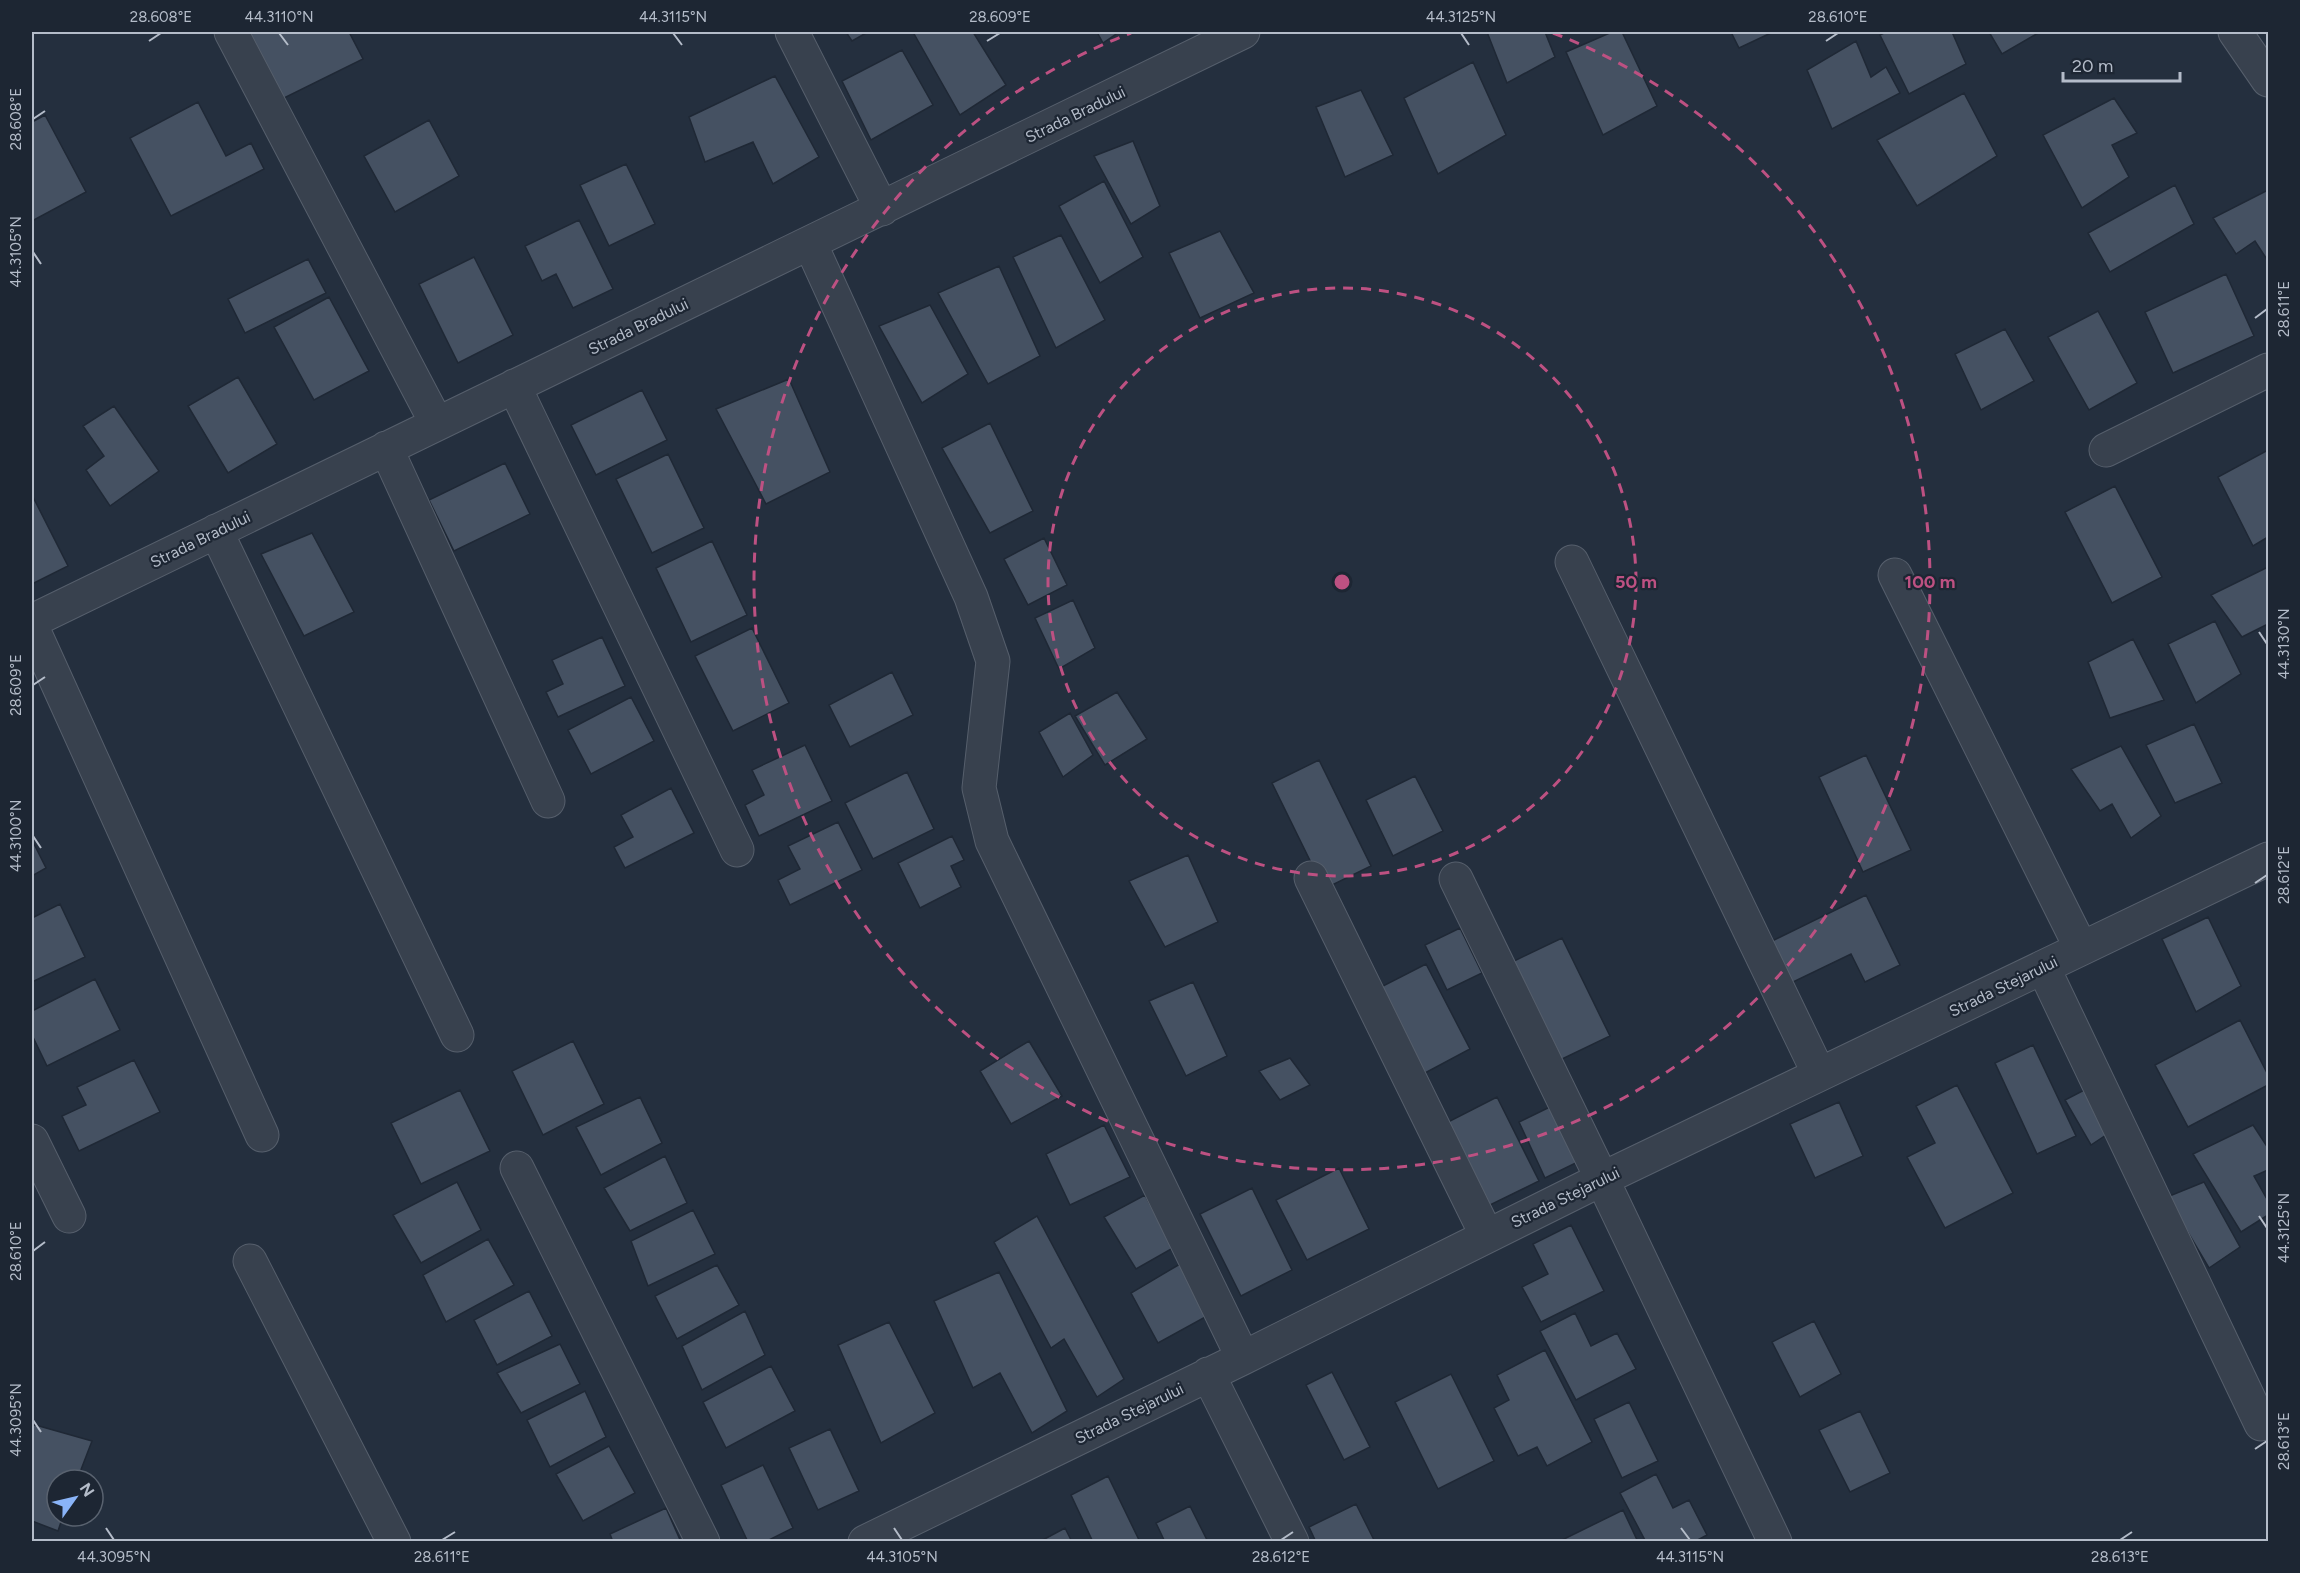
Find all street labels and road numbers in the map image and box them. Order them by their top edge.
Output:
street label: Strada Bradului [1022,82,1128,147]
street label: Strada Bradului [585,294,691,359]
street label: Strada Bradului [147,507,253,572]
street label: Strada Stejarului [1946,952,2061,1021]
street label: Strada Stejarului [1508,1163,1623,1232]
street label: Strada Stejarului [1072,1379,1187,1448]

